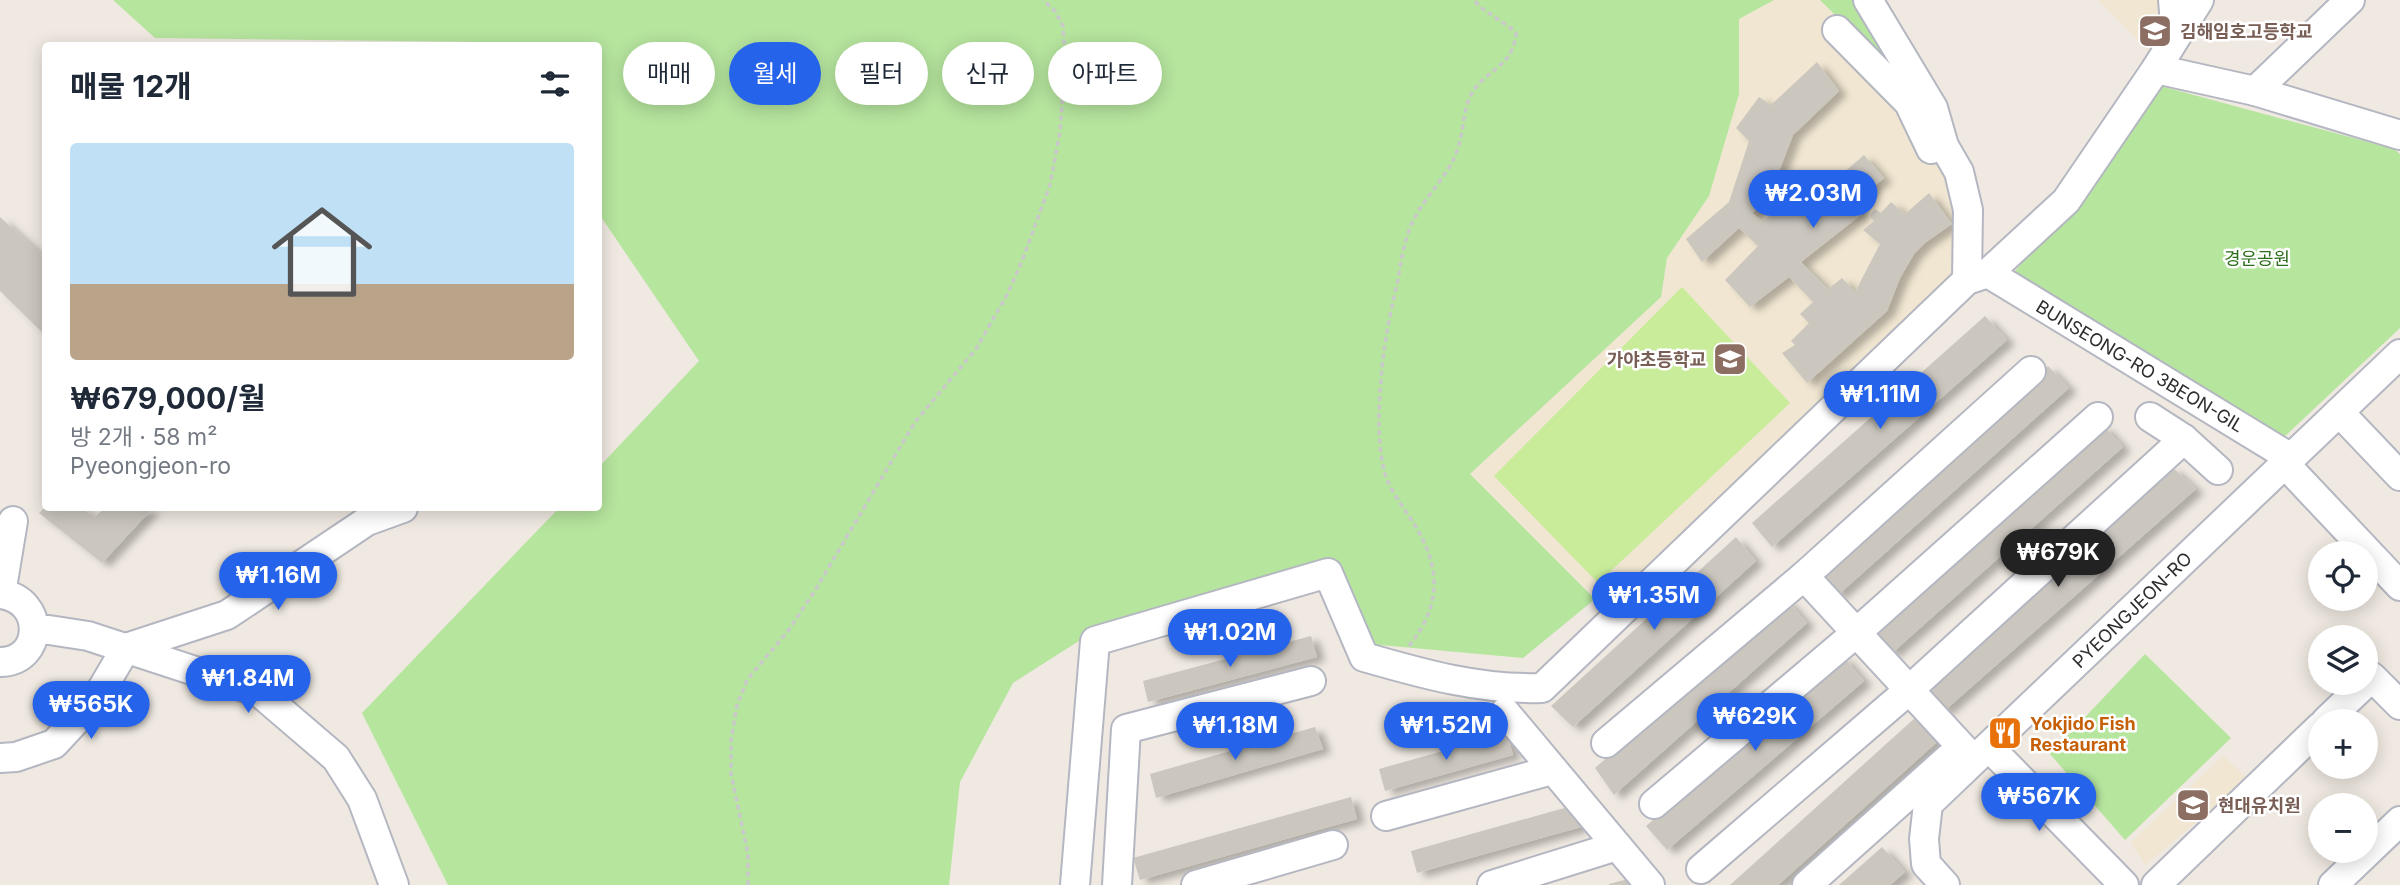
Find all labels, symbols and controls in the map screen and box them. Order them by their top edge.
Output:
school or university icon: 김해임호고등학교 [2136,12,2174,50]
place label: 김해임호고등학교 [2180,21,2312,42]
chip: 매매 [623,42,715,105]
chip: 월세 [729,42,821,105]
chip: 필터 [835,42,928,105]
chip: 신규 [942,42,1034,105]
chip: 아파트 [1048,42,1162,105]
icon: filters [536,65,574,103]
text: 매물 12개 [70,68,192,104]
pin: ₩2.03M [1756,170,1870,230]
text: ₩2.03M [1764,179,1862,207]
icon: home [259,189,385,315]
park label: 경운공원 [2224,248,2290,269]
street label: BUNSEONG-RO 3BEON-GIL [2032,296,2248,436]
school or university icon: 가야초등학교 [1711,340,1749,378]
place label: 가야초등학교 [1607,349,1706,370]
pin: ₩1.11M [1823,372,1937,431]
text: ₩679,000/월 [70,380,266,416]
text: ₩1.11M [1840,380,1920,408]
text: 방 2개 · 58 m² [70,423,217,451]
text: Pyeongjeon-ro [70,452,231,480]
pin: ₩679K [2009,530,2107,589]
text: ₩679K [2016,538,2100,566]
map controls [2308,541,2378,863]
button: locate [2308,541,2378,611]
street label: PYEONGJEON-RO [2068,548,2196,672]
pin: ₩1.16M [221,552,335,612]
text: ₩1.16M [235,561,321,589]
pin: ₩1.35M [1597,572,1711,632]
text: ₩1.35M [1608,581,1700,609]
pin: ₩1.02M [1173,610,1287,669]
text: ₩1.02M [1184,618,1276,646]
button: layers [2308,625,2378,695]
pin: ₩1.84M [191,656,305,715]
text: ₩1.84M [202,664,294,692]
pin: ₩565K [42,682,140,741]
text: ₩565K [49,690,133,718]
pin: ₩629K [1706,694,1804,753]
pin: ₩1.18M [1178,702,1292,762]
pin: ₩1.52M [1389,702,1503,762]
text: ₩629K [1713,702,1797,730]
button: + [2308,709,2378,779]
text: ₩1.18M [1192,711,1278,739]
text: ₩1.52M [1400,711,1492,739]
place label: Yokjido Fish Restaurant [2030,713,2136,755]
restaurant icon: Yokjido Fish Restaurant [1986,714,2024,752]
pin: ₩567K [1990,774,2088,833]
text: ₩567K [1997,782,2081,810]
school or university icon: 현대유치원 [2174,786,2212,824]
button: − [2308,793,2378,863]
place label: 현대유치원 [2218,795,2301,816]

